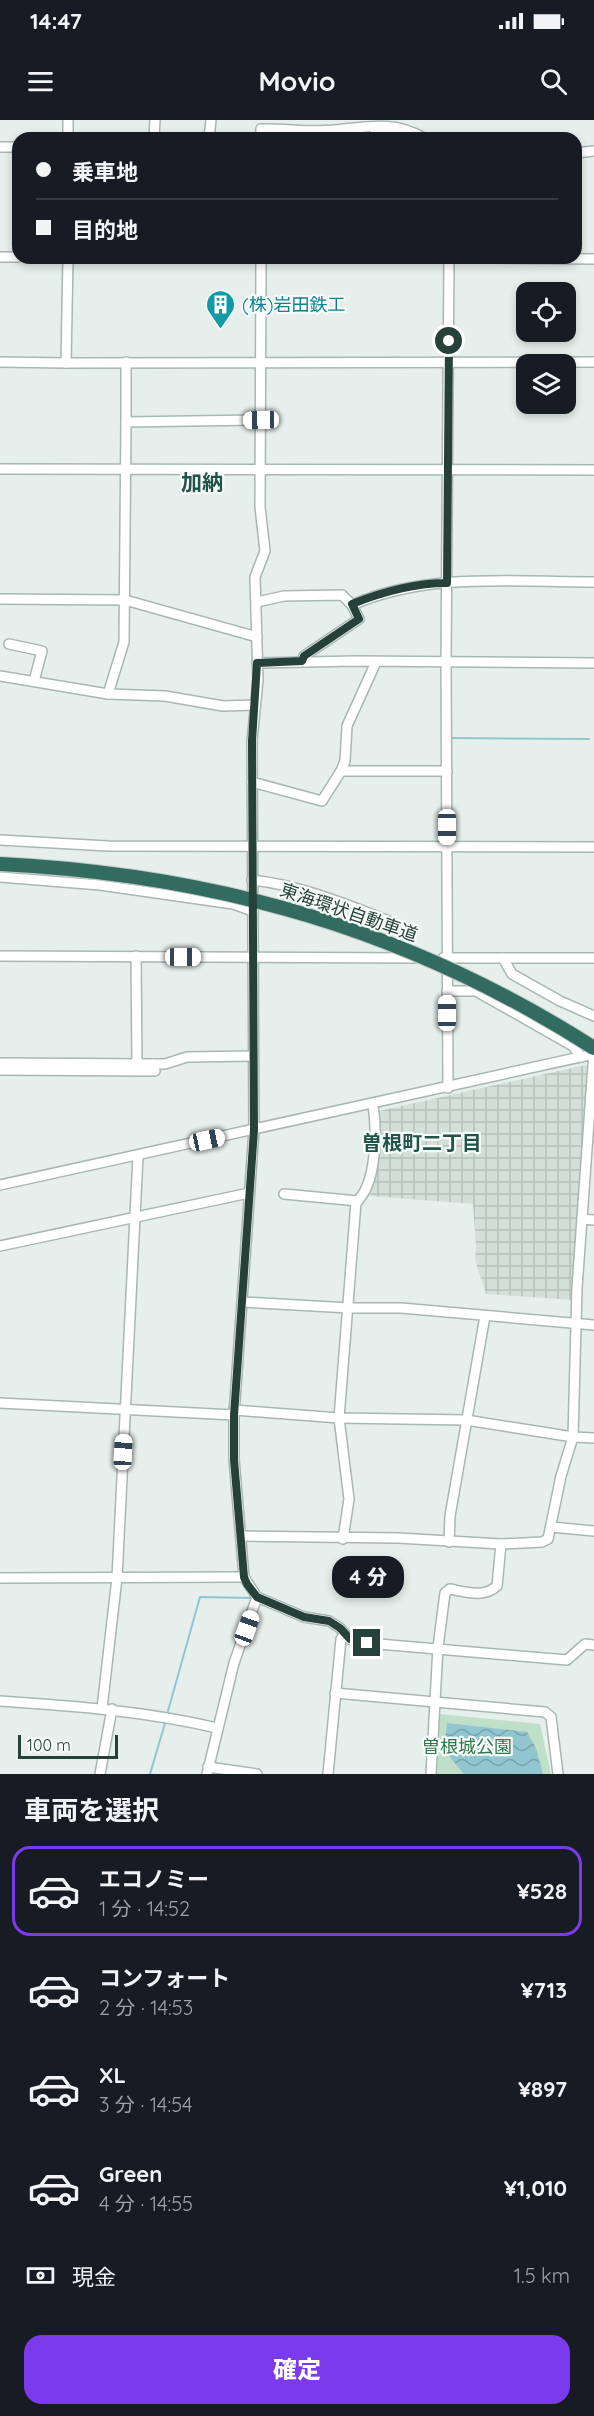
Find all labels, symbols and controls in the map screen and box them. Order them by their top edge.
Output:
text: 14:47 [30,7,82,35]
text: Movio [258,64,336,98]
icon: menu [24,65,57,98]
icon: search [537,65,570,98]
text: 乗車地 [72,158,138,186]
text: 目的地 [72,216,138,244]
map controls [516,282,576,414]
button: locate [516,282,576,342]
building icon: (株)岩田鉄工 [205,288,237,330]
place label: (株)岩田鉄工 [242,293,345,316]
route start [435,327,462,354]
button: layers [516,354,576,414]
car [243,411,279,429]
district label: 加納 [181,469,223,495]
car [438,809,456,845]
street label: 東海環状自動車道 [277,878,421,946]
car [165,948,201,966]
car [438,995,456,1031]
car [188,1127,226,1153]
district label: 曽根町二丁目 [362,1130,482,1155]
car [113,1434,133,1470]
callout: 4 分 [331,1556,403,1598]
text: 4 分 [349,1564,387,1589]
car [232,1608,262,1648]
route end [353,1629,380,1656]
scale bar [18,1732,118,1760]
text: 100 m [27,1735,71,1755]
park label: 曽根城公園 [422,1735,512,1758]
text: 車両を選択 [24,1793,159,1827]
icon: car [27,1864,81,1918]
text: エコノミー [99,1865,209,1893]
text: ¥528 [517,1877,567,1905]
text: 1 分 · 14:52 [99,1896,190,1921]
icon: car [27,1963,81,2017]
text: コンフォート [99,1964,230,1992]
text: ¥713 [521,1976,567,2004]
text: 2 分 · 14:53 [99,1995,193,2020]
text: XL [99,2061,126,2089]
icon: car [27,2062,81,2116]
text: ¥897 [518,2075,567,2103]
text: 3 分 · 14:54 [99,2092,193,2117]
text: Green [99,2160,162,2188]
icon: car [27,2161,81,2215]
text: ¥1,010 [504,2174,567,2202]
text: 4 分 · 14:55 [99,2191,193,2216]
icon: cash [24,2259,57,2292]
text: 現金 [72,2263,116,2291]
text: 1.5 km [514,2263,570,2288]
button: 確定 [24,2335,570,2404]

